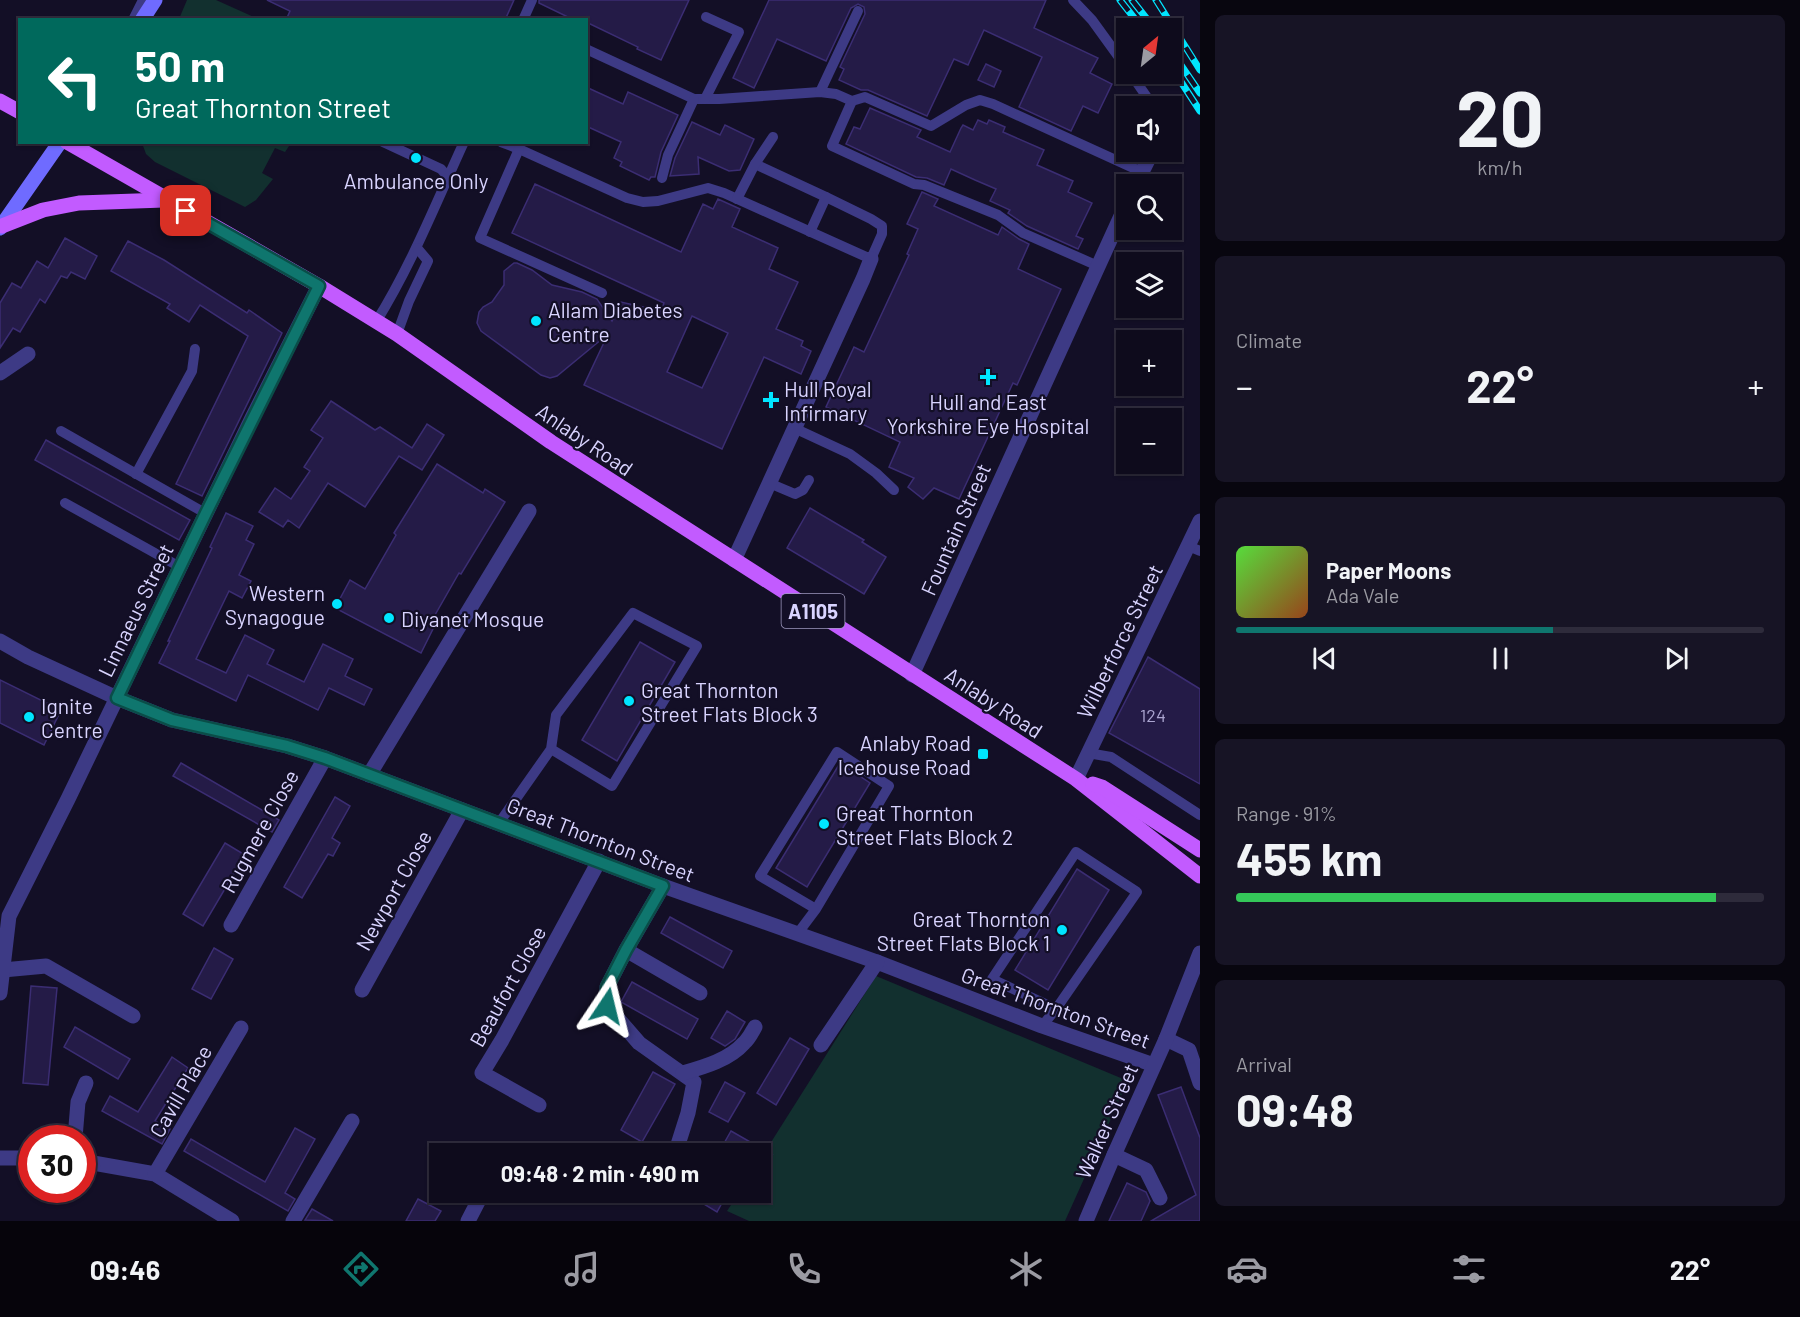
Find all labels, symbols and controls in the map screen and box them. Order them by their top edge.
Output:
north arrow [1116,18,1182,84]
map controls [1116,18,1182,474]
text: 50 m [135,40,225,90]
icon: left [36,42,114,120]
text: 20 [1456,69,1544,163]
text: Great Thornton Street [135,91,391,123]
button: sound [1116,96,1182,162]
marker: Ambulance Only [409,151,423,165]
text: km/h [1477,155,1523,179]
place label: Ambulance Only [344,168,489,193]
button: search [1116,174,1182,240]
pin [160,185,211,236]
icon: arrive [169,194,202,227]
button: layers [1116,252,1182,318]
place label: Allam Diabetes Centre [548,297,683,346]
marker: Allam Diabetes Centre [529,314,543,328]
text: Climate [1236,328,1302,352]
button: + [1116,330,1182,396]
text: 22° [1466,358,1534,412]
text: − [1236,366,1253,406]
text: + [1747,366,1764,406]
marker: Hull and East Yorkshire Eye Hospital [979,368,997,386]
place label: Hull Royal Infirmary [784,376,872,425]
place label: Hull and East Yorkshire Eye Hospital [887,389,1089,438]
marker: Hull Royal Infirmary [762,391,780,409]
street label: Anlaby Road [532,398,638,480]
button: − [1116,408,1182,474]
street label: Fountain Street [915,459,995,599]
street label: Linnaeus Street [92,539,178,681]
text: Paper Moons [1326,557,1451,583]
street label: Wilberforce Street [1071,560,1167,722]
place label: Western Synagogue [225,580,325,629]
text: Ada Vale [1326,583,1399,607]
road number: A1105 [782,594,844,628]
marker: Western Synagogue [330,597,344,611]
place label: Diyanet Mosque [401,606,544,631]
marker: Diyanet Mosque [382,611,396,625]
icon: previous [1308,642,1341,675]
icon: pause [1484,642,1517,675]
icon: next [1660,642,1693,675]
street label: Anlaby Road [941,661,1047,743]
place label: Great Thornton Street Flats Block 3 [641,677,818,726]
place label: Ignite Centre [41,693,103,742]
marker: Great Thornton Street Flats Block 3 [622,694,636,708]
house number: 124 [1140,704,1166,726]
marker: Ignite Centre [22,710,36,724]
place label: Anlaby Road Icehouse Road [838,730,971,779]
marker: Anlaby Road Icehouse Road [976,747,990,761]
street label: Rugmere Close [215,765,303,897]
street label: Great Thornton Street [504,792,698,886]
place label: Great Thornton Street Flats Block 2 [836,800,1013,849]
text: Range · 91% [1236,801,1337,825]
marker: Great Thornton Street Flats Block 2 [817,817,831,831]
street label: Newport Close [350,826,436,954]
text: 455 km [1236,831,1382,885]
place label: Great Thornton Street Flats Block 1 [877,906,1050,955]
street label: Beaufort Close [464,921,550,1051]
marker: Great Thornton Street Flats Block 1 [1055,923,1069,937]
street label: Great Thornton Street [958,961,1154,1053]
position arrow [575,974,639,1038]
street label: Cavill Place [144,1040,216,1142]
text: Arrival [1236,1052,1292,1076]
street label: Walker Street [1069,1059,1143,1183]
text: 09:48 [1236,1082,1354,1136]
speed limit sign: 30 [18,1125,96,1203]
text: 09:48 · 2 min · 490 m [501,1160,699,1186]
icon: directions [340,1248,382,1290]
icon: music [561,1248,603,1290]
icon: phone [783,1248,825,1290]
icon: climate [1005,1248,1047,1290]
icon: car [1226,1248,1268,1290]
icon: filters [1448,1248,1490,1290]
text: 09:46 [90,1253,160,1285]
text: 22° [1670,1253,1710,1285]

